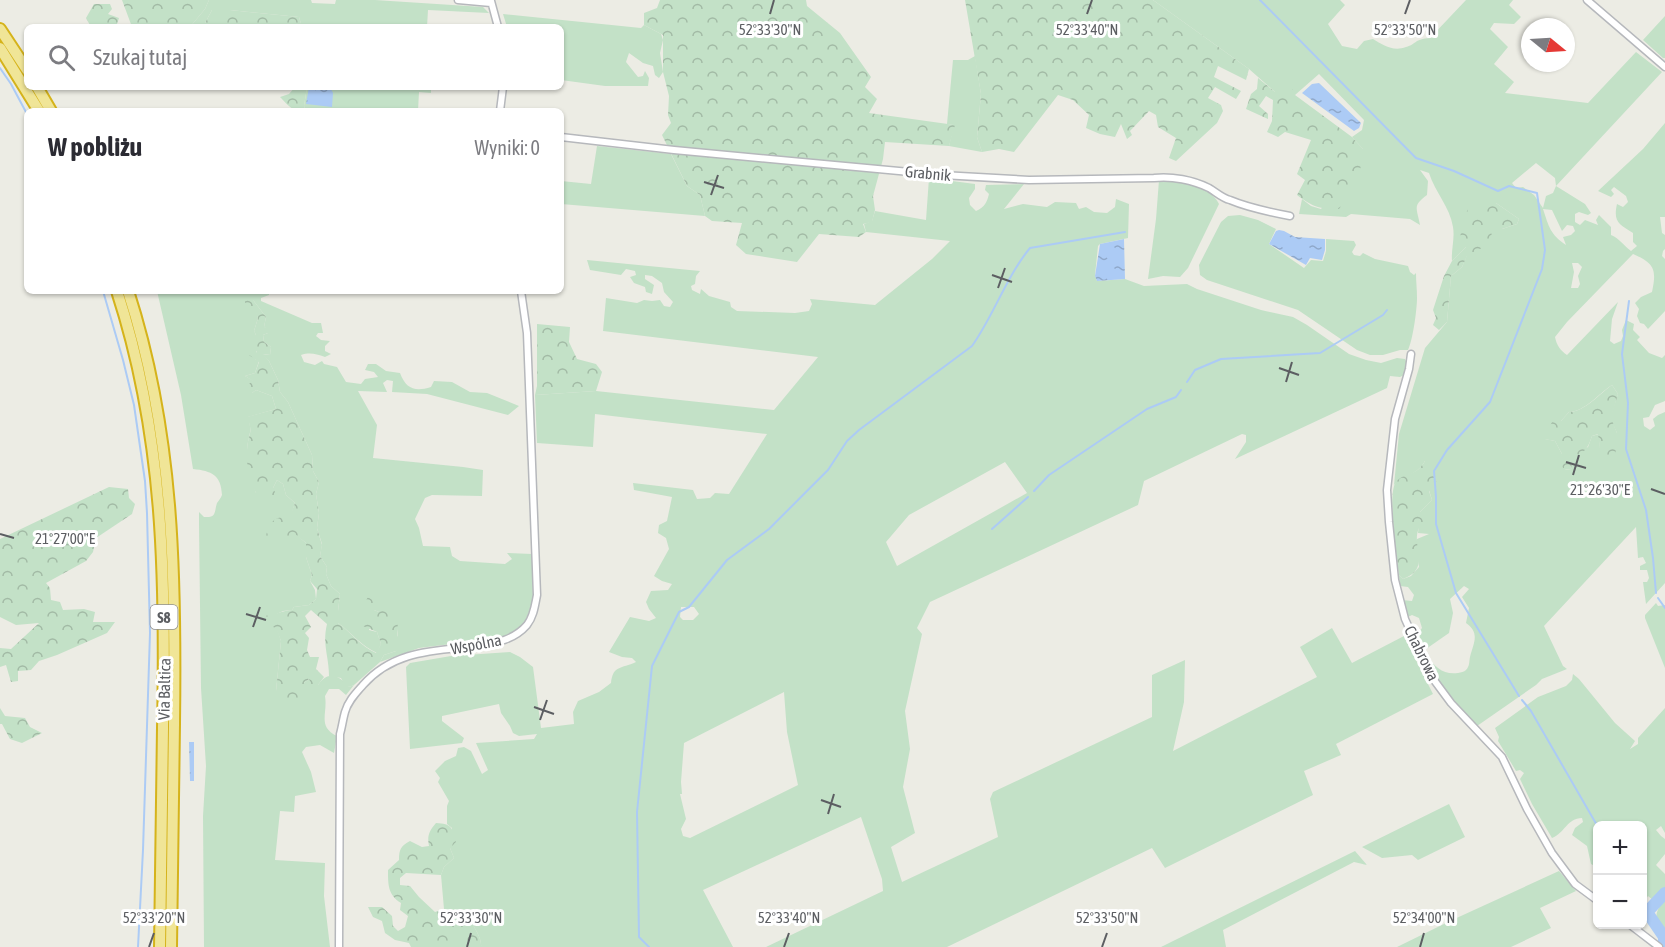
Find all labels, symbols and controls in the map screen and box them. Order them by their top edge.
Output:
north arrow [1521,18,1575,72]
text: 52°33'30"N [739,21,801,38]
text: 52°33'40"N [1056,21,1118,38]
text: 52°33'50"N [1374,21,1436,38]
search box [24,24,564,90]
icon: search [45,41,78,74]
text: Szukaj tutaj [93,44,187,70]
text: W pobliżu [48,132,142,162]
text: Wyniki: 0 [474,136,540,159]
street label: Grabnik [904,162,952,184]
text: 21°26'30"E [1570,481,1631,498]
text: 21°27'00"E [35,530,96,547]
road number: S8 [150,605,178,629]
street label: Chabrowa [1401,623,1443,683]
street label: Wspólna [449,630,503,659]
street label: Via Baltica [154,658,174,720]
map controls [1593,821,1647,929]
button: + [1593,821,1647,875]
button: − [1593,875,1647,929]
text: 52°33'20"N [123,909,185,926]
text: 52°33'30"N [440,909,502,926]
text: 52°33'40"N [758,909,820,926]
text: 52°33'50"N [1076,909,1138,926]
text: 52°34'00"N [1393,909,1455,926]

